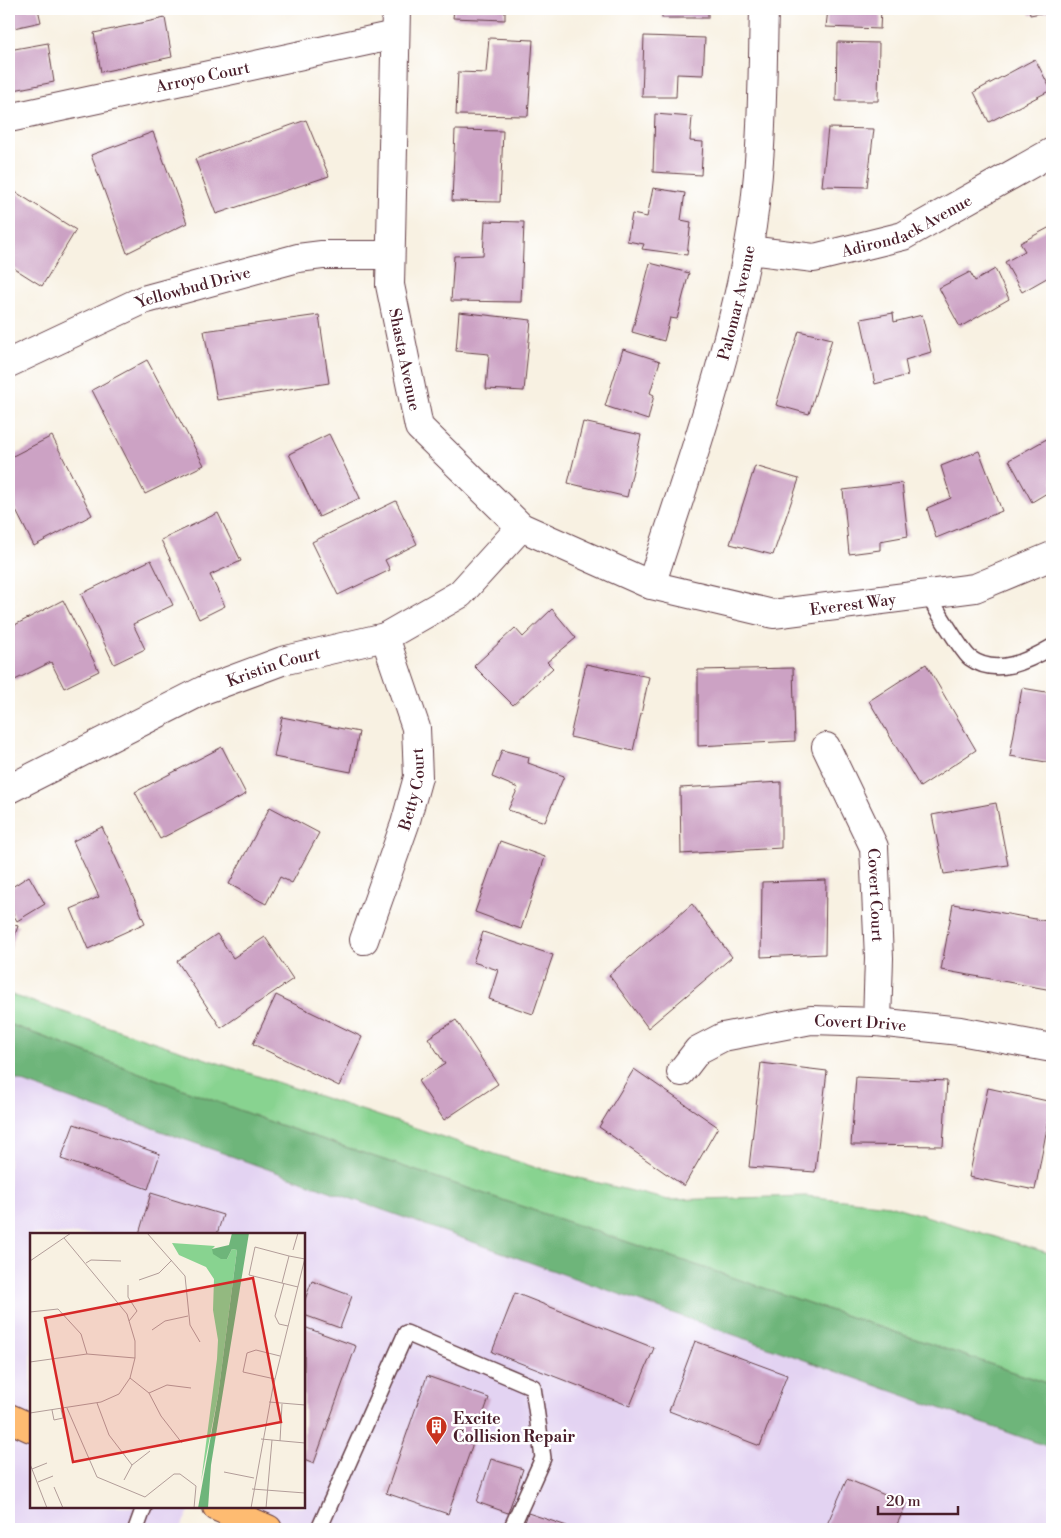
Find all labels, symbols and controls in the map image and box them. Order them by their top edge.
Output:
street label: Arroyo Court [153,57,252,97]
street label: Adirondack Avenue [838,190,975,262]
street label: Palomar Avenue [713,244,760,362]
street label: Yellowbud Drive [132,262,253,313]
street label: Shasta Avenue [384,307,424,413]
street label: Everest Way [809,589,897,620]
street label: Kristin Court [224,643,323,692]
street label: Betty Court [394,747,429,834]
street label: Covert Court [863,848,887,943]
street label: Covert Drive [814,1011,907,1036]
inset map [30,1233,305,1508]
place label: Excite Collision Repair [453,1409,575,1447]
building icon: Excite Collision Repair [425,1415,449,1446]
scale bar [878,1483,958,1515]
text: 20 m [886,1492,921,1511]

